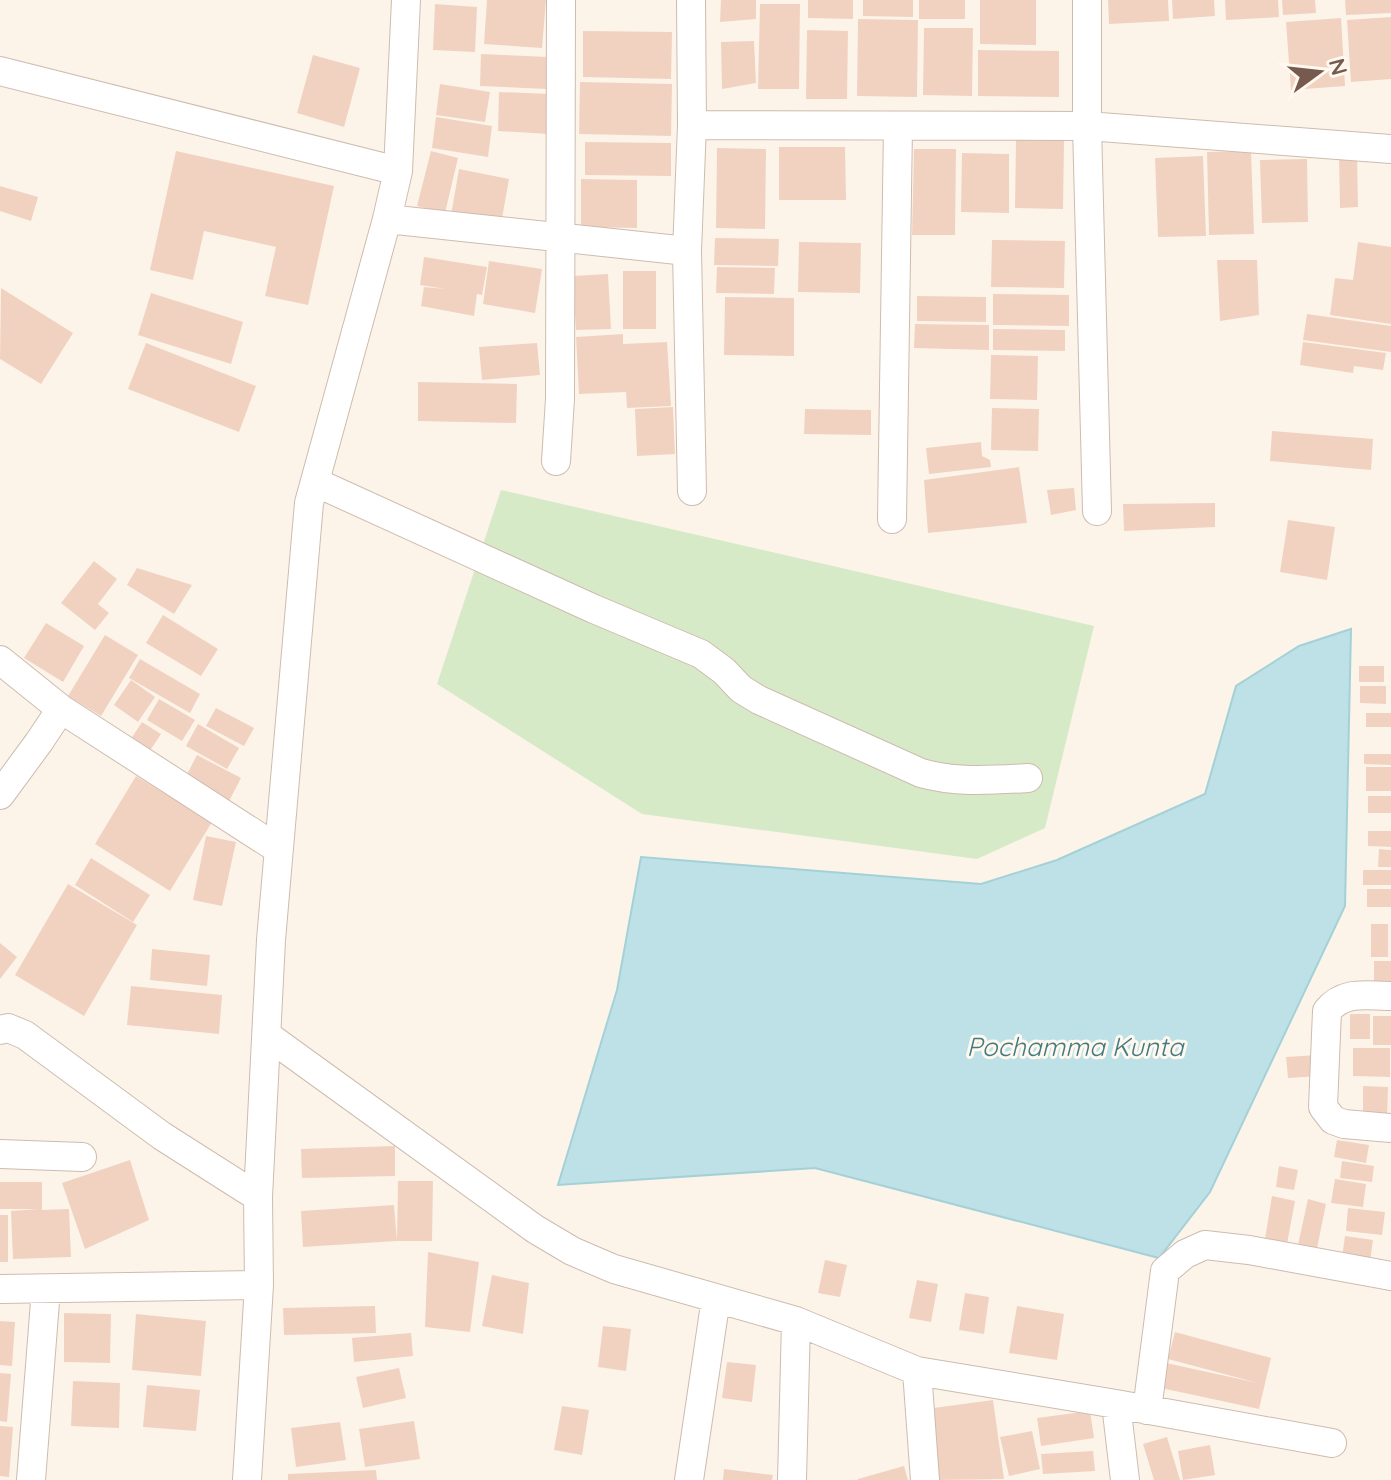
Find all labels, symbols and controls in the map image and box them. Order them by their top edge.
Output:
north arrow [1279,32,1359,112]
text: N [1323,55,1354,78]
water label: Pochamma Kunta [967,1030,1185,1063]

